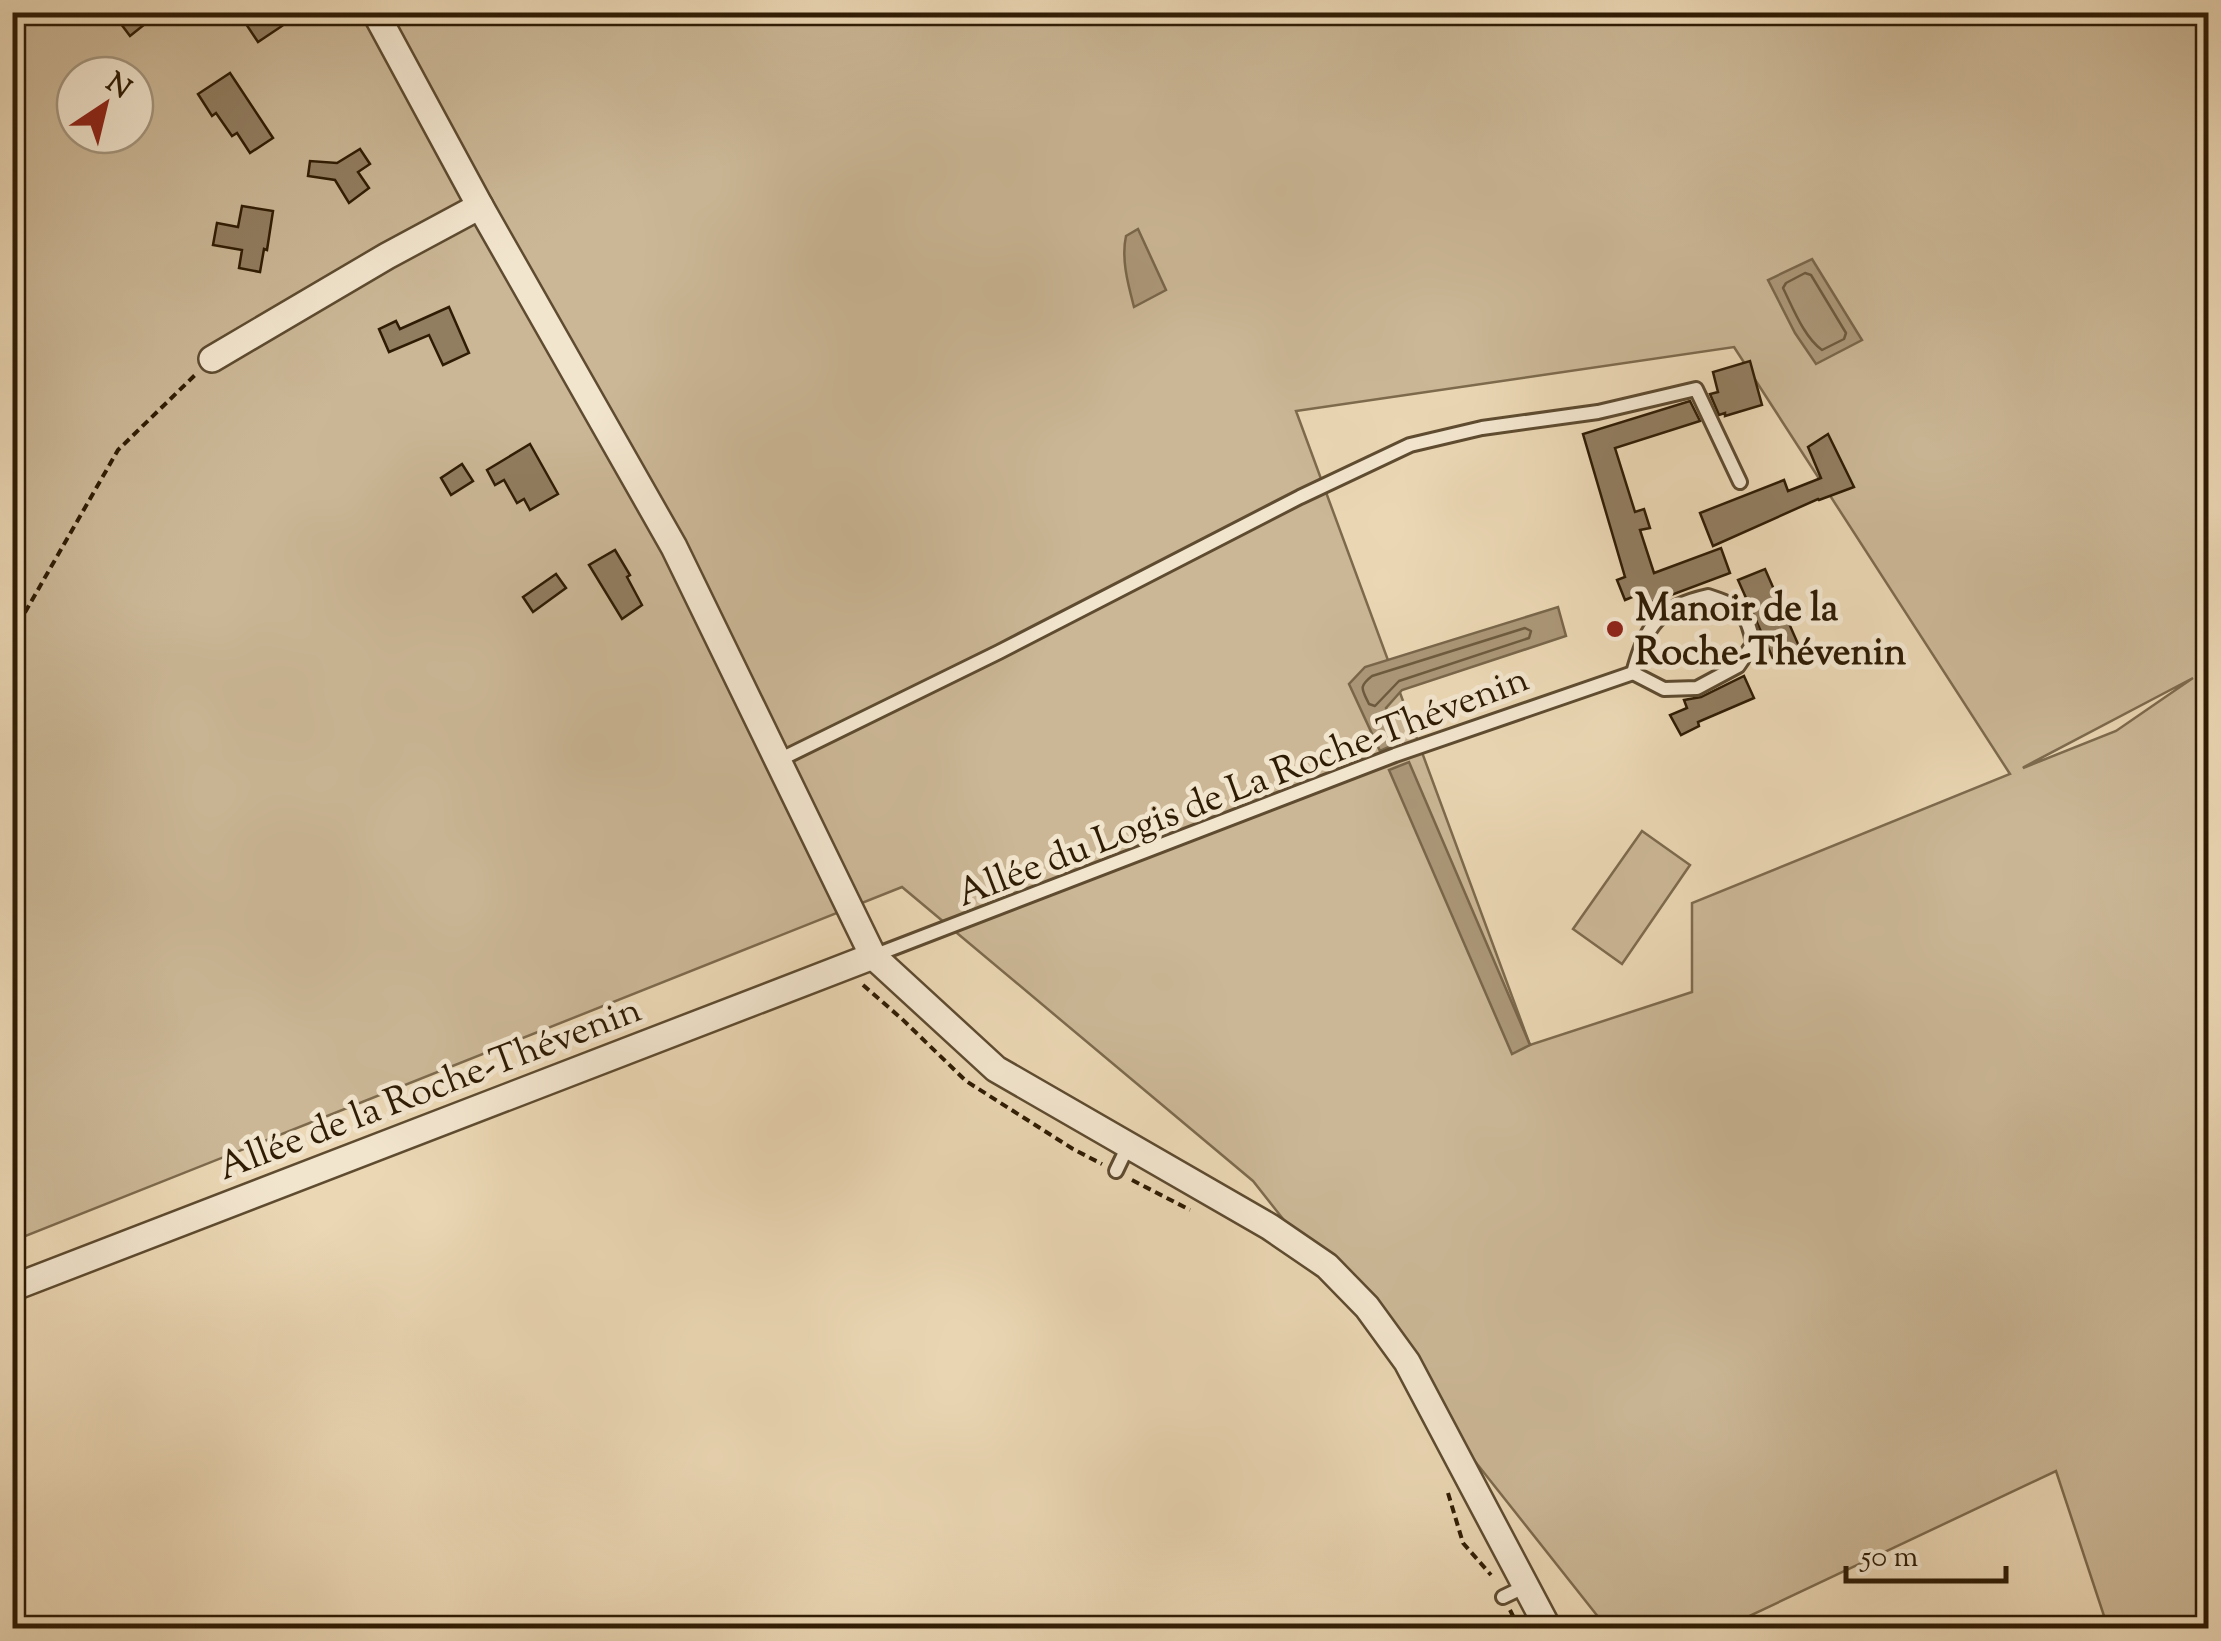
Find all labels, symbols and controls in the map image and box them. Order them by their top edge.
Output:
north arrow [55,55,155,155]
text: N [97,64,138,110]
place label: Manoir de la Roche-Thévenin [1635,584,1907,682]
marker: Manoir de la Roche-Thévenin [1604,618,1626,640]
street label: Allée du Logis de La Roche-Thévenin [950,654,1537,923]
street label: Allée de la Roche-Thévenin [211,985,650,1196]
scale bar [1846,1521,2006,1583]
text: 50 m [1859,1537,1919,1580]

